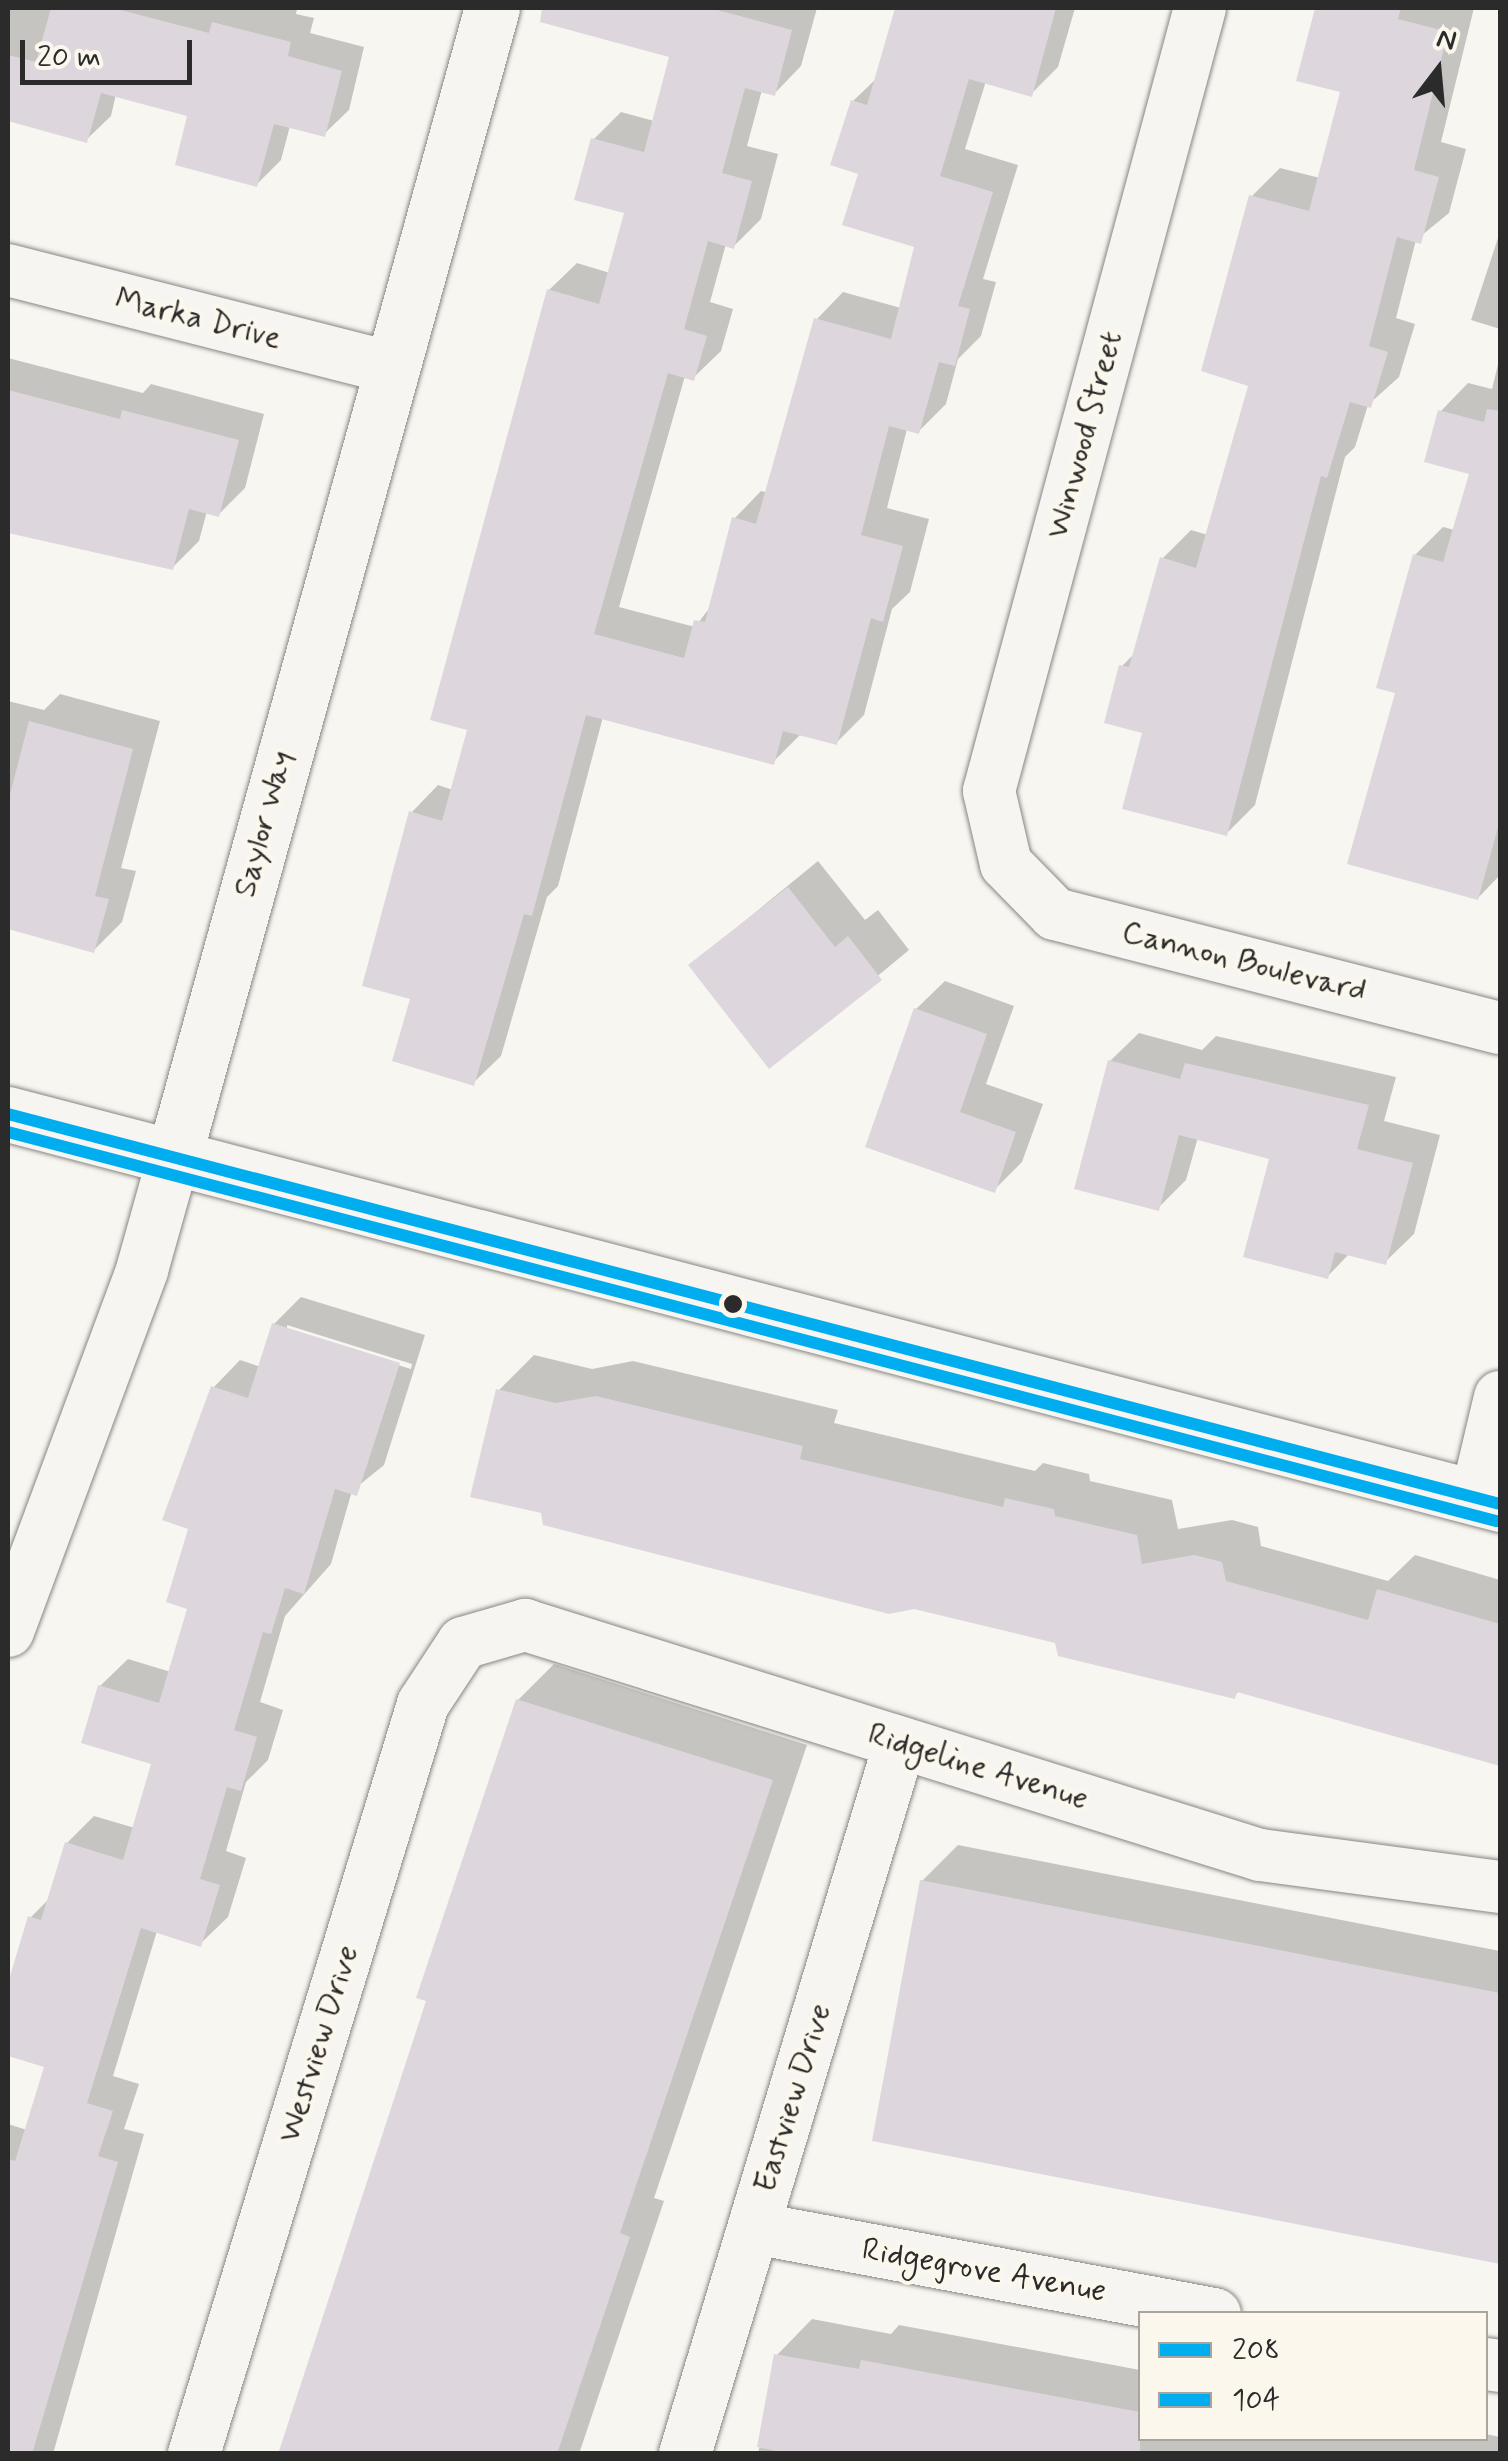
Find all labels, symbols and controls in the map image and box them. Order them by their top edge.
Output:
scale bar [25,20,198,82]
north arrow [1388,20,1488,120]
text: N [1432,20,1460,61]
text: 20 m [37,38,101,77]
street label: Marka Drive [112,280,284,358]
street label: Winwood Street [1038,324,1132,546]
street label: Saylor Way [226,745,302,903]
street label: Cannon Boulevard [1120,914,1368,1010]
unlabelled marker [723,1294,743,1314]
street label: Ridgeline Avenue [861,1715,1095,1819]
street label: Westview Drive [271,1942,367,2146]
street label: Eastview Drive [746,2000,840,2196]
street label: Ridgegrove Avenue [857,2230,1111,2312]
legend [1138,2311,1488,2441]
text: 208 [1232,2331,1280,2370]
text: 104 [1232,2381,1280,2420]

